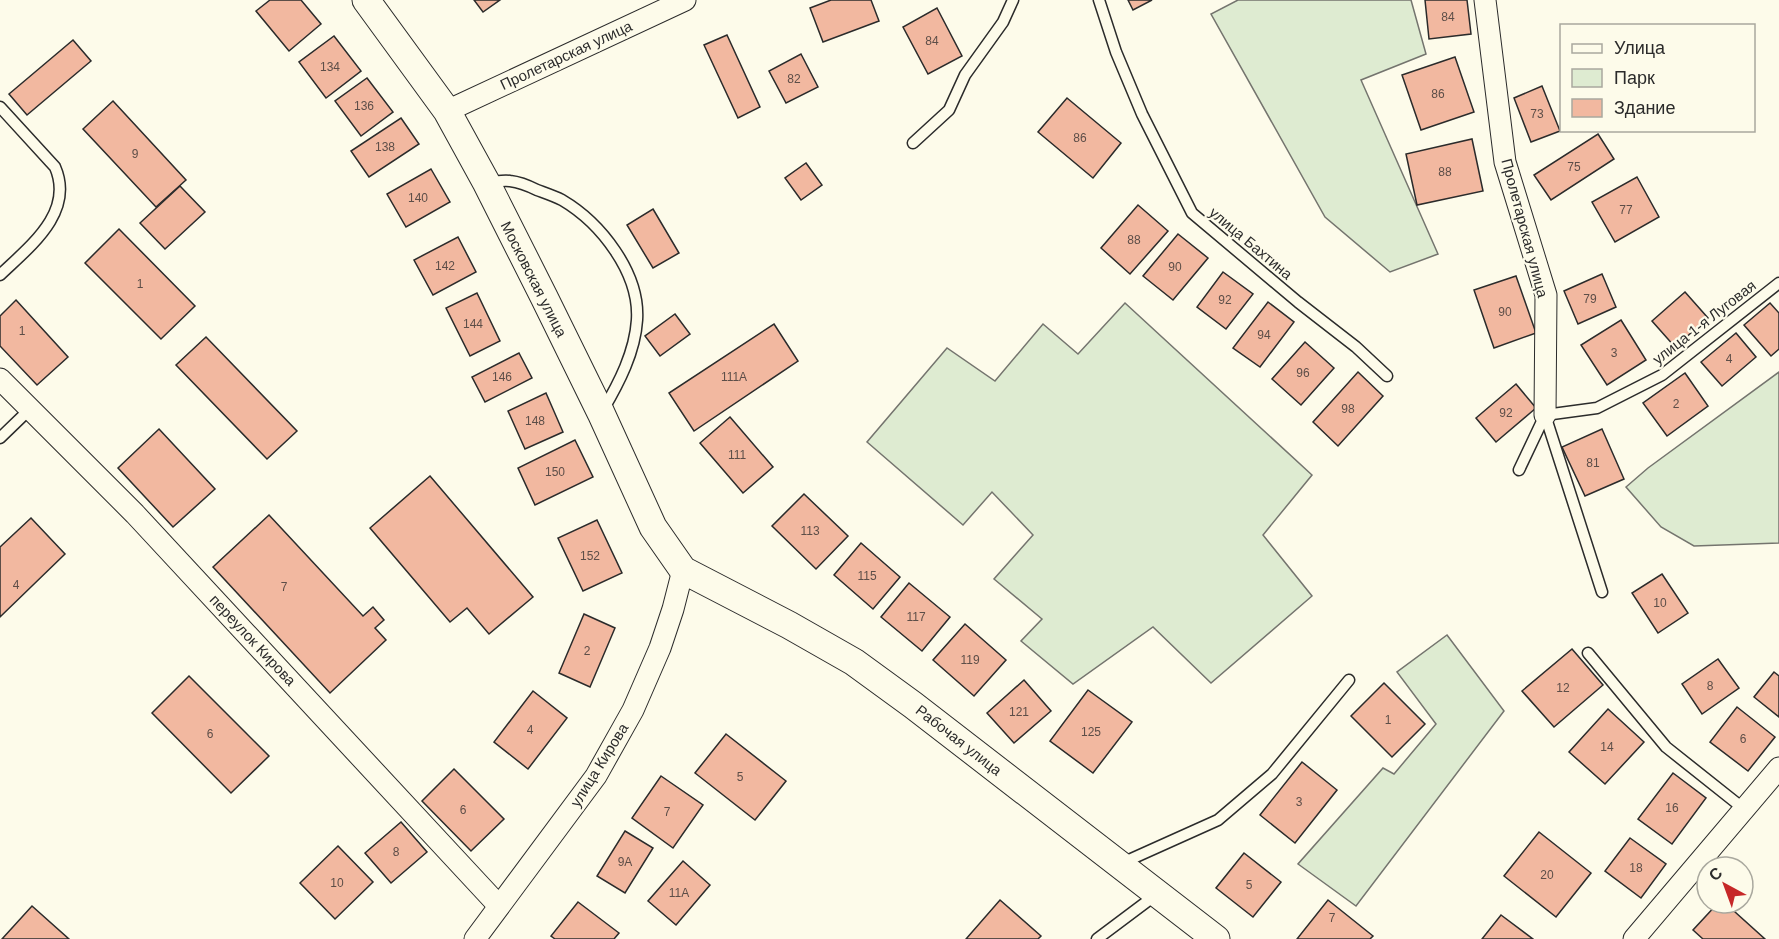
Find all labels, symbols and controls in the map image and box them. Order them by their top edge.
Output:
house number: 84 [1441,10,1455,24]
street label: Пролетарская улица [497,17,635,93]
legend [1560,24,1755,132]
house number: 84 [925,34,939,48]
text: Улица [1614,38,1666,58]
house number: 134 [320,60,340,74]
text: Парк [1614,68,1655,88]
house number: 82 [787,72,801,86]
house number: 86 [1431,87,1445,101]
text: Здание [1614,98,1675,118]
house number: 136 [354,99,374,113]
house number: 73 [1530,107,1544,121]
house number: 86 [1073,131,1087,145]
house number: 138 [375,140,395,154]
house number: 9 [132,147,139,161]
street label: Пролетарская улица [1498,157,1552,300]
house number: 75 [1567,160,1581,174]
house number: 88 [1438,165,1452,179]
house number: 140 [408,191,428,205]
street label: улица Бахтина [1206,203,1296,283]
house number: 77 [1619,203,1633,217]
street label: Московская улица [497,218,571,340]
house number: 88 [1127,233,1141,247]
house number: 142 [435,259,455,273]
house number: 90 [1168,260,1182,274]
street label: улица 1-я Луговая [1649,276,1759,368]
house number: 1 [137,277,144,291]
house number: 79 [1583,292,1597,306]
house number: 92 [1218,293,1232,307]
house number: 90 [1498,305,1512,319]
house number: 144 [463,317,483,331]
house number: 1 [19,324,26,338]
house number: 94 [1257,328,1271,342]
house number: 3 [1611,346,1618,360]
house number: 4 [1726,352,1733,366]
house number: 96 [1296,366,1310,380]
house number: 146 [492,370,512,384]
house number: 111А [721,370,747,384]
house number: 2 [1673,397,1680,411]
house number: 98 [1341,402,1355,416]
house number: 92 [1499,406,1513,420]
house number: 148 [525,414,545,428]
house number: 111 [728,448,746,462]
house number: 81 [1586,456,1600,470]
house number: 150 [545,465,565,479]
house number: 113 [800,524,820,538]
house number: 152 [580,549,600,563]
house number: 115 [857,569,877,583]
house number: 4 [13,578,20,592]
house number: 7 [281,580,288,594]
street label: переулок Кирова [207,591,300,689]
house number: 10 [1653,596,1667,610]
house number: 117 [906,610,926,624]
house number: 2 [584,644,591,658]
house number: 119 [960,653,980,667]
house number: 8 [1707,679,1714,693]
house number: 12 [1556,681,1570,695]
street label: Рабочая улица [913,701,1006,779]
house number: 121 [1009,705,1029,719]
house number: 1 [1385,713,1392,727]
street label: улица Кирова [567,720,632,810]
house number: 4 [527,723,534,737]
house number: 125 [1081,725,1101,739]
house number: 6 [207,727,214,741]
house number: 6 [1740,732,1747,746]
house number: 14 [1600,740,1614,754]
house number: 5 [737,770,744,784]
house number: 3 [1296,795,1303,809]
house number: 16 [1665,801,1679,815]
house number: 6 [460,803,467,817]
house number: 7 [664,805,671,819]
house number: 8 [393,845,400,859]
house number: 9А [618,855,632,869]
north arrow [1695,855,1755,915]
house number: 18 [1629,861,1643,875]
text: С [1706,864,1726,884]
house number: 20 [1540,868,1554,882]
house number: 10 [330,876,344,890]
house number: 5 [1246,878,1253,892]
house number: 11А [669,886,689,900]
house number: 7 [1329,911,1336,925]

